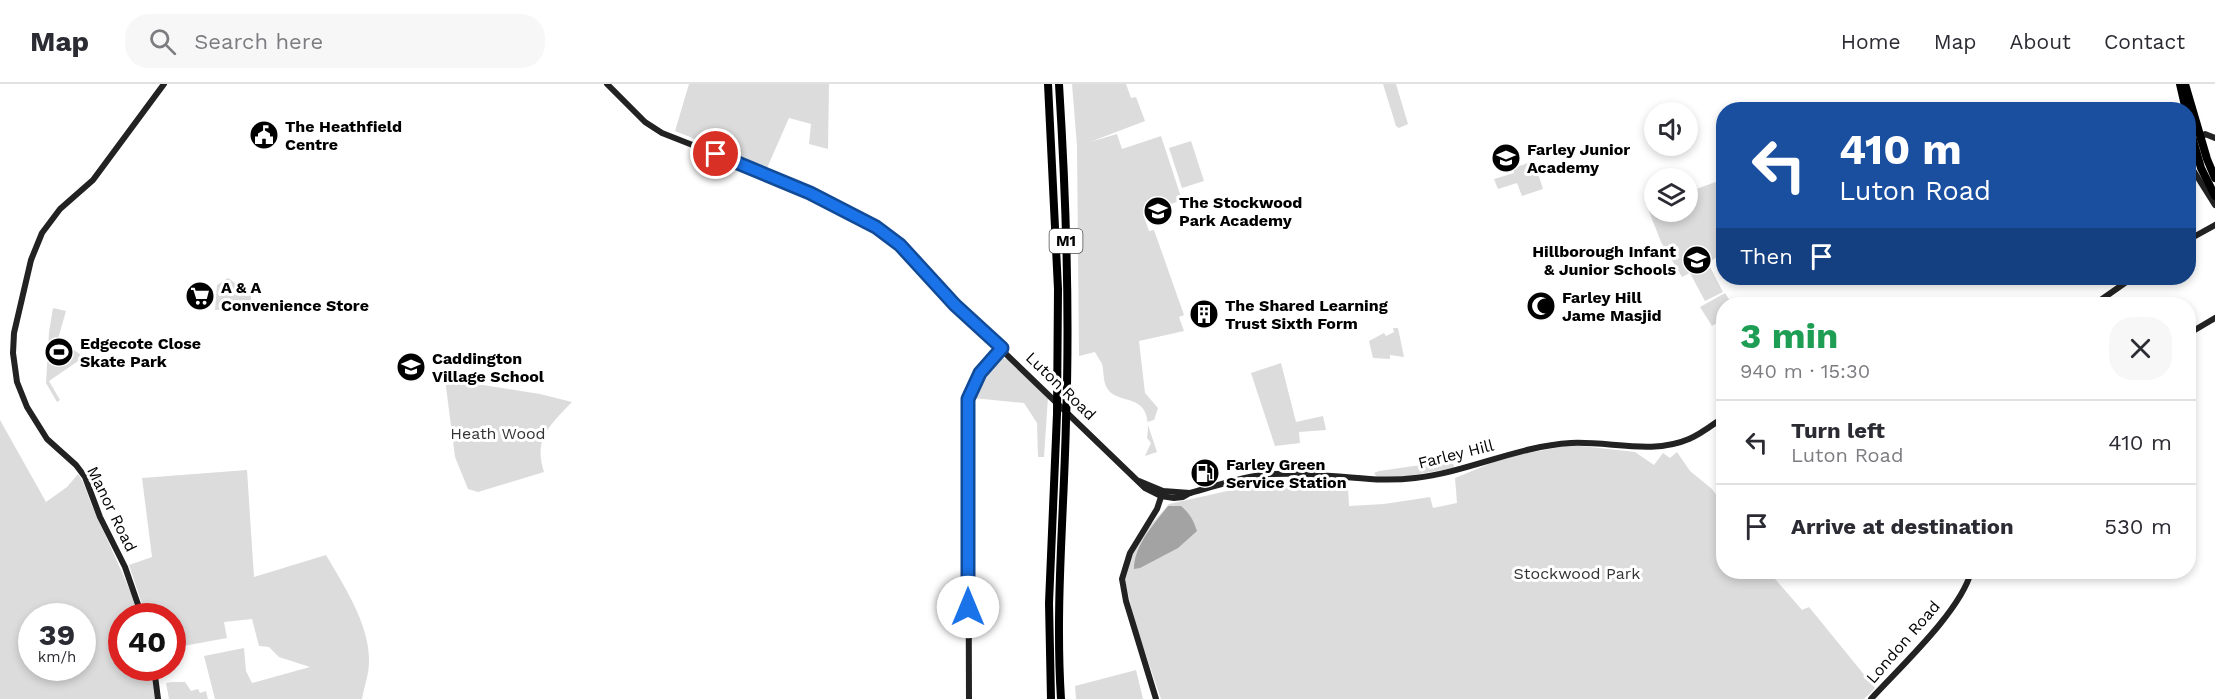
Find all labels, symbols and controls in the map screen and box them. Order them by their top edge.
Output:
search box [125,14,545,68]
text: Map [30,25,89,58]
icon: search [146,25,179,58]
text: Search here [194,29,323,54]
text: Home [1841,29,1901,54]
text: Map [1934,29,1977,54]
text: About [2010,29,2071,54]
text: Contact [2104,29,2185,54]
map controls [1644,102,1698,222]
button: sound [1644,102,1698,156]
place label: The Heathfield Centre [285,117,402,154]
public building icon: The Heathfield Centre [248,119,280,151]
text: 410 m [1839,125,1962,174]
icon: left [1740,126,1818,204]
pin [690,128,741,179]
icon: arrive [699,137,732,170]
place label: Farley Junior Academy [1527,140,1630,177]
school or university icon: Farley Junior Academy [1490,142,1522,174]
button: layers [1644,168,1698,222]
text: Luton Road [1839,175,1991,207]
place label: The Stockwood Park Academy [1179,193,1302,230]
school or university icon: The Stockwood Park Academy [1142,195,1174,227]
road number: M1 [1050,229,1082,253]
icon: arrive [1805,240,1838,273]
place label: Hillborough Infant & Junior Schools [1532,242,1676,279]
school or university icon: Hillborough Infant & Junior Schools [1681,244,1713,276]
text: Then [1740,244,1793,269]
place label: A & A Convenience Store [221,278,369,315]
supermarket icon: A & A Convenience Store [184,280,216,312]
place label: Farley Hill Jame Masjid [1562,288,1662,325]
mosque icon: Farley Hill Jame Masjid [1525,290,1557,322]
place label: The Shared Learning Trust Sixth Form [1225,296,1388,333]
building icon: The Shared Learning Trust Sixth Form [1188,298,1220,330]
text: 3 min [1740,315,1838,357]
button: close [2109,317,2172,380]
place label: Edgecote Close Skate Park [80,334,201,371]
sports icon: Edgecote Close Skate Park [43,336,75,368]
street label: Luton Road [1022,348,1100,424]
place label: Caddington Village School [432,349,545,386]
school or university icon: Caddington Village School [395,351,427,383]
text: 940 m · 15:30 [1740,359,1870,383]
text: Turn left [1791,418,1885,443]
park label: Heath Wood [450,424,546,443]
icon: left [1740,426,1773,459]
text: 410 m [2108,430,2172,455]
street label: Farley Hill [1416,435,1496,473]
text: Luton Road [1791,443,1903,467]
place label: Farley Green Service Station [1226,455,1347,492]
fuel station icon: Farley Green Service Station [1189,457,1221,489]
street label: Manor Road [83,463,141,555]
icon: arrive [1740,510,1773,543]
text: Arrive at destination [1791,514,2014,539]
text: 530 m [2104,514,2172,539]
park label: Stockwood Park [1514,564,1640,583]
position arrow [936,575,1000,639]
street label: London Road [1862,597,1944,687]
speed limit sign: 40 [108,603,186,681]
text: 39 [39,617,75,652]
text: km/h [38,648,76,666]

